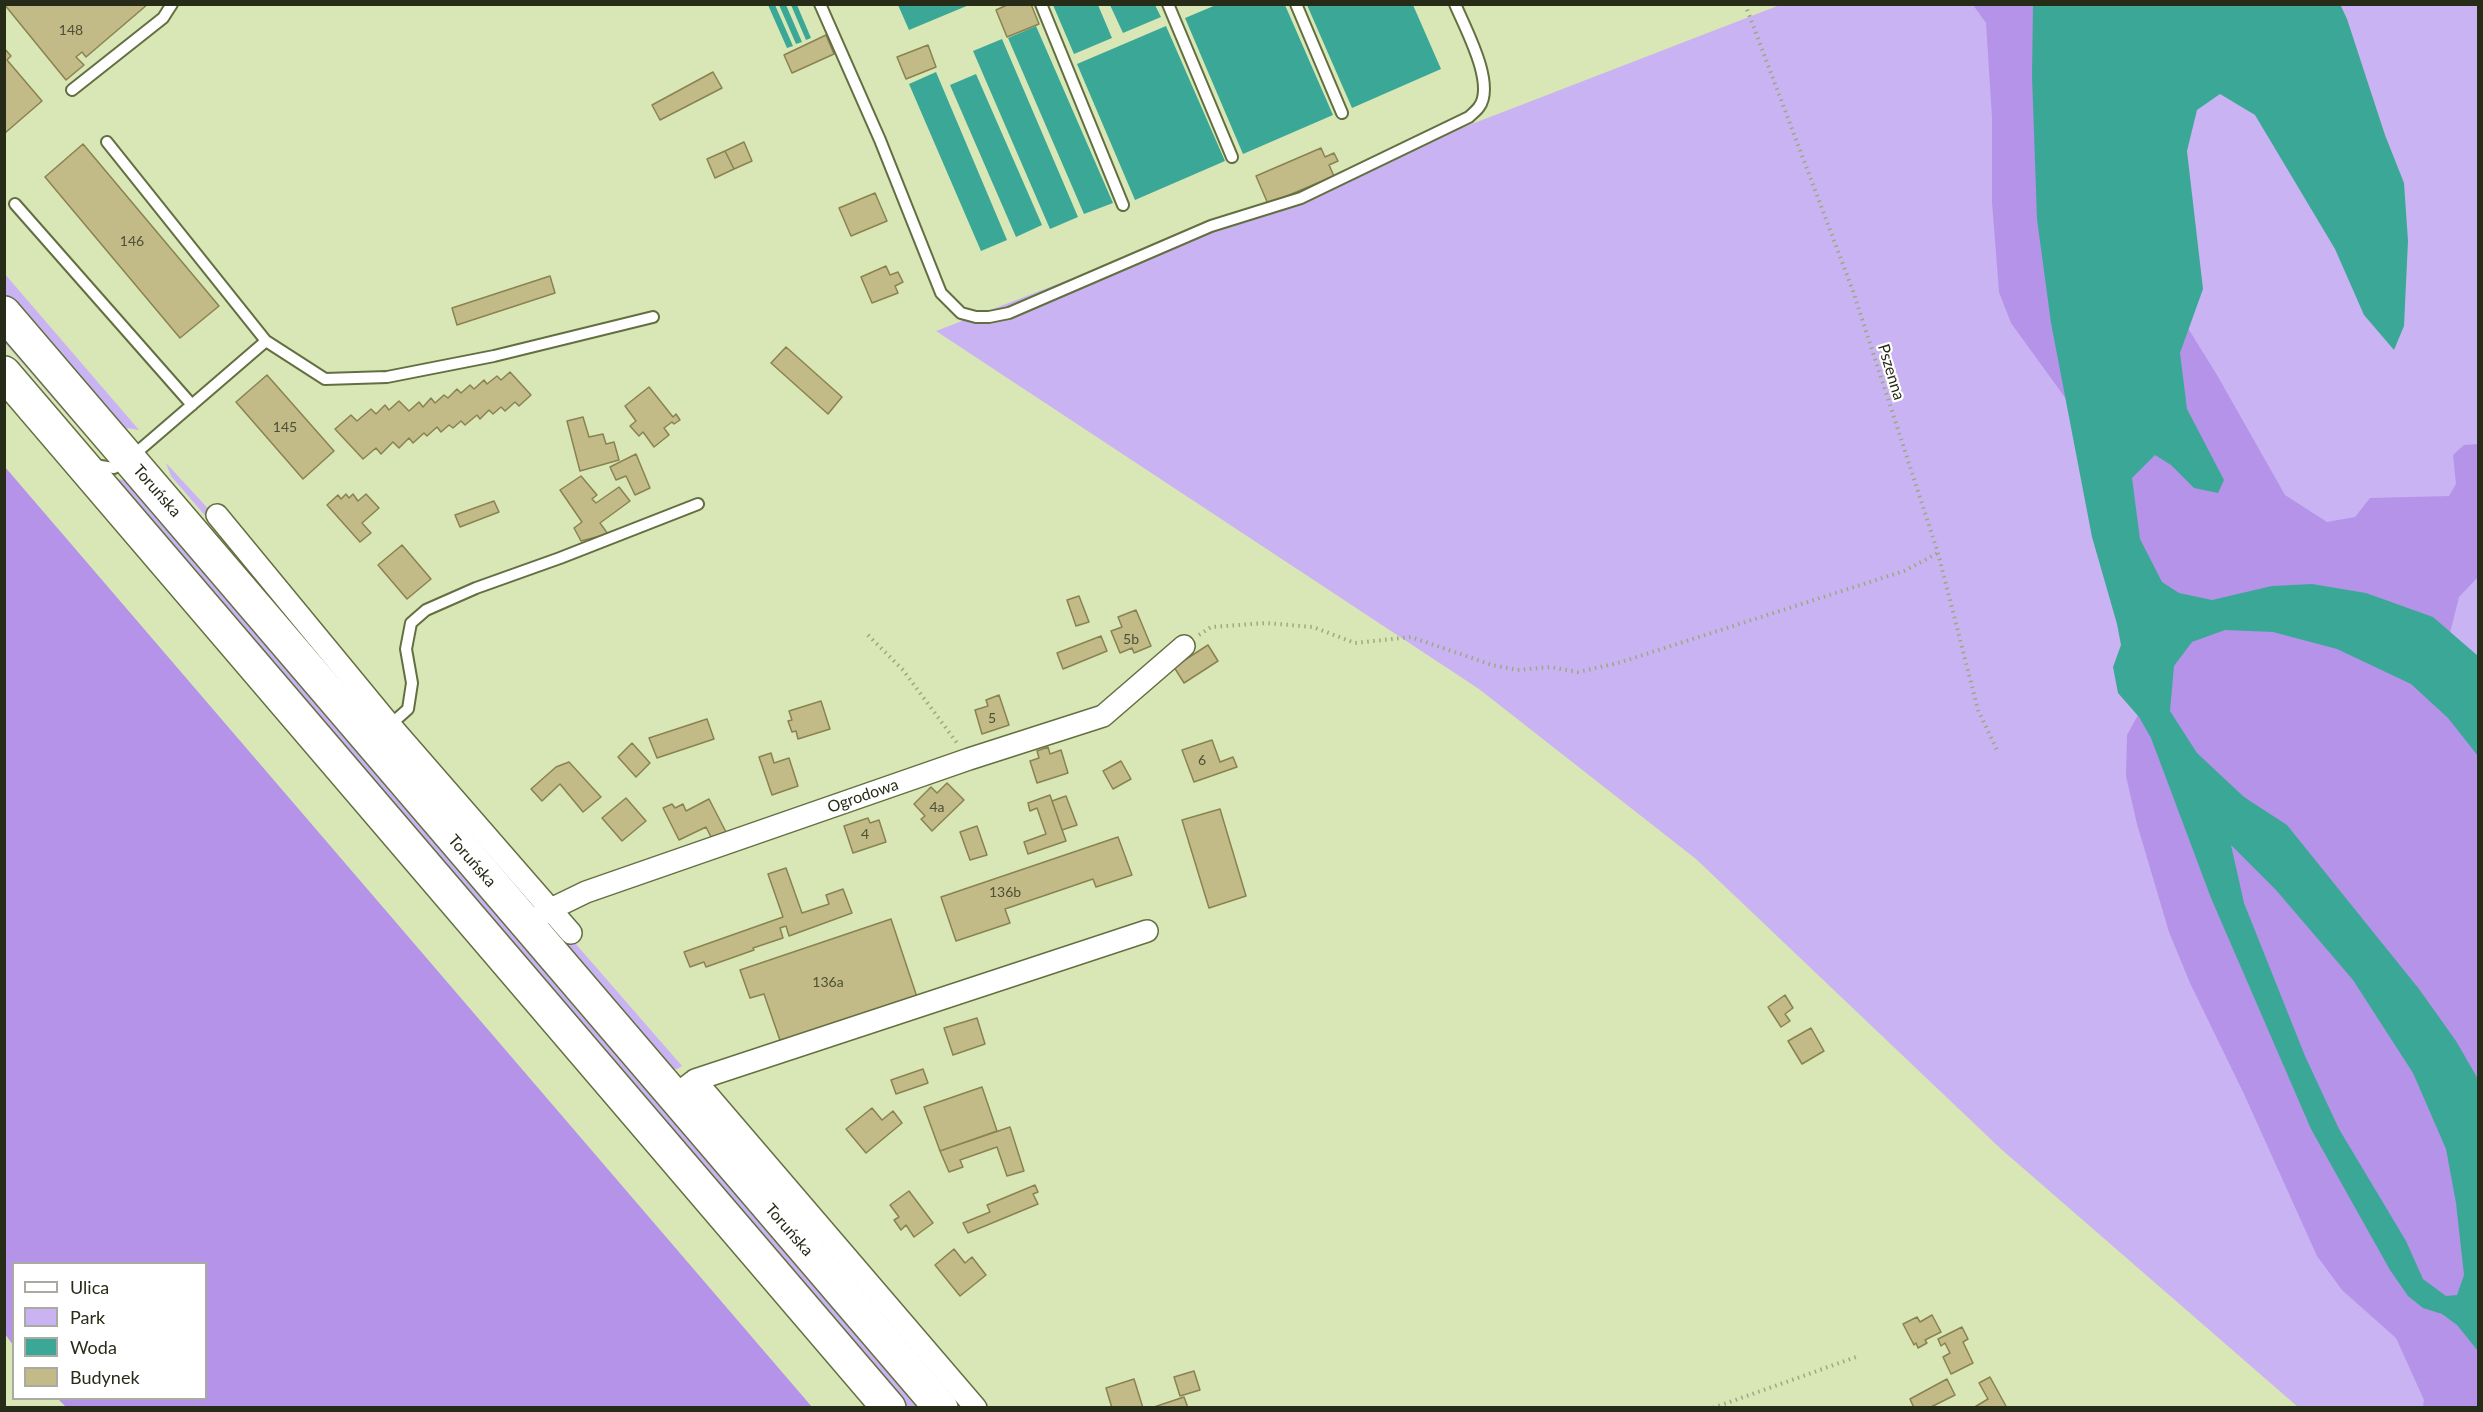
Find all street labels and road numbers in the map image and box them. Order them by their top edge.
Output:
street label: Pszenna [1873,342,1909,402]
street label: Toruńska [129,461,185,521]
street label: Ogrodowa [825,775,901,817]
street label: Toruńska [444,831,500,891]
street label: Toruńska [761,1200,817,1260]

